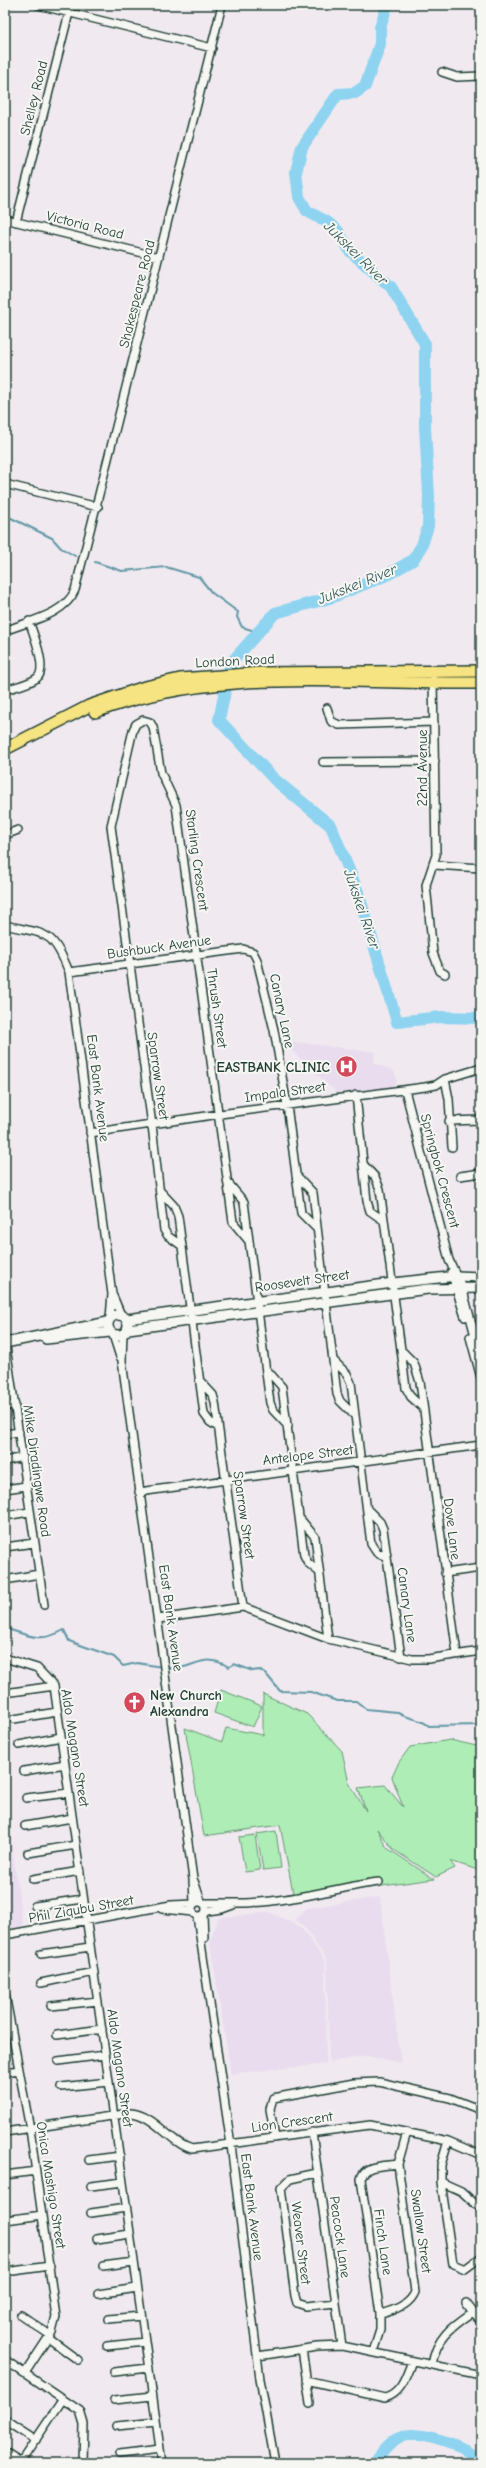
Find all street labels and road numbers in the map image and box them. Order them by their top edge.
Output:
street label: Shelley Road [16,59,52,137]
street label: Victoria Road [44,207,126,243]
street label: Shakespeare Road [115,238,159,350]
street label: London Road [195,650,275,672]
street label: 22nd Avenue [414,729,431,807]
street label: Starling Crescent [181,808,213,913]
street label: Bushbuck Avenue [106,931,212,963]
street label: Thrush Street [203,967,231,1050]
street label: Canary Lane [266,972,298,1050]
street label: Sparrow Street [143,1031,173,1122]
street label: East Bank Avenue [83,1033,113,1143]
street label: Impala Street [243,1078,328,1106]
street label: Springbok Crescent [417,1112,464,1231]
street label: Roosevelt Street [254,1266,351,1296]
street label: Mike Diradingwe Road [19,1404,55,1538]
street label: Antelope Street [262,1441,355,1469]
street label: Sparrow Street [229,1470,259,1561]
street label: Dove Lane [440,1497,464,1561]
street label: East Bank Avenue [155,1563,187,1673]
street label: Canary Lane [393,1566,421,1644]
street label: Aldo Magano Street [57,1688,93,1809]
street label: Phil Ziqubu Street [27,1891,136,1927]
street label: Aldo Magano Street [103,2008,137,2129]
street label: Lion Crescent [250,2108,335,2136]
street label: Onica Mashigo Street [33,2120,70,2251]
street label: East Bank Avenue [237,2152,267,2262]
street label: Swallow Street [407,2188,435,2275]
street label: Peacock Lane [326,2195,354,2279]
street label: Weaver Street [287,2201,315,2286]
street label: Finch Lane [370,2208,396,2276]

